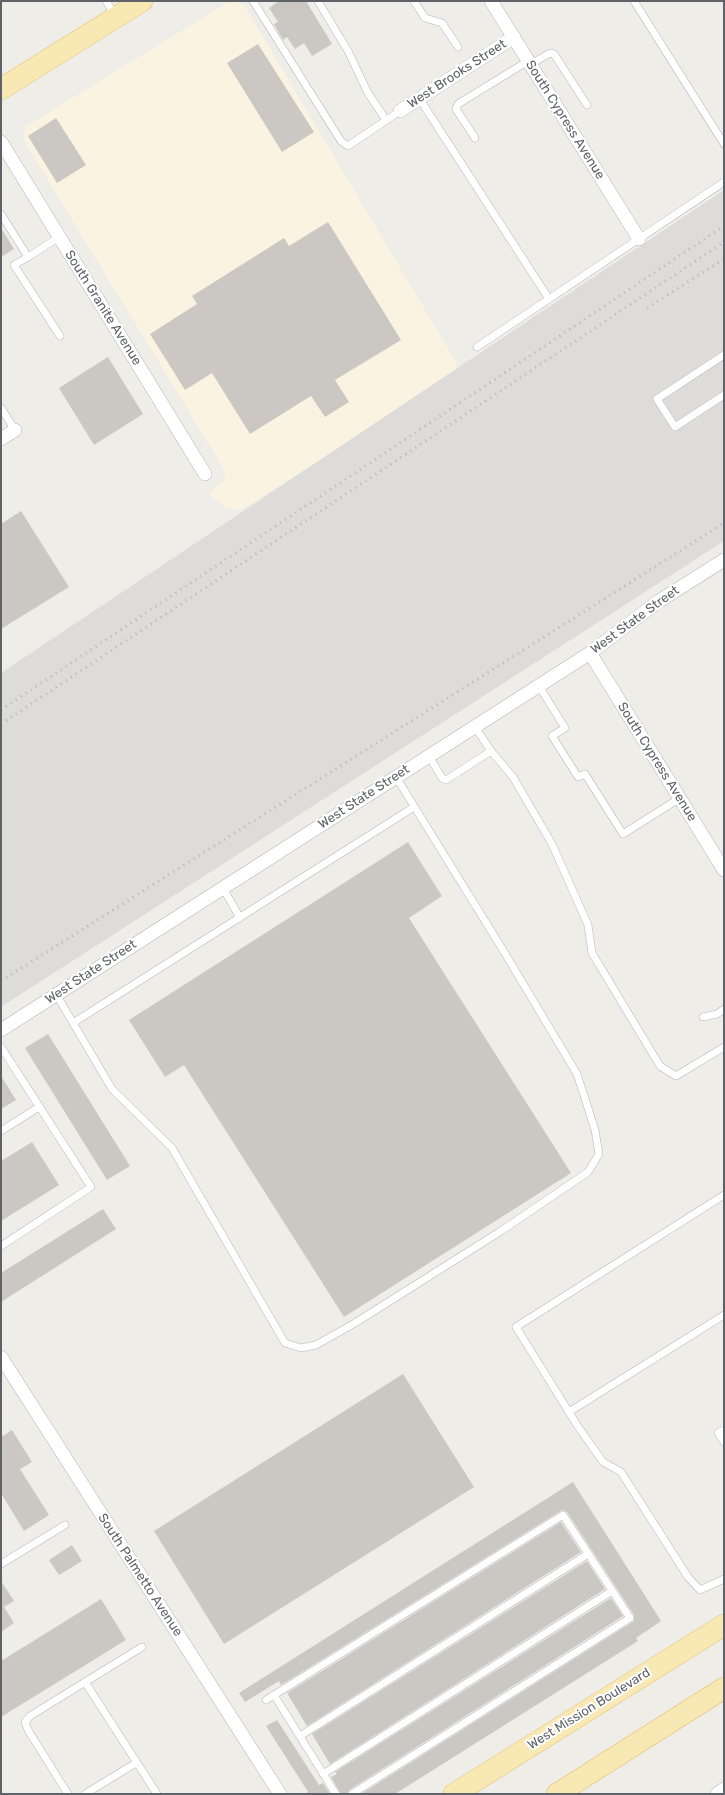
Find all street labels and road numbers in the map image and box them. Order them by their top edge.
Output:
street label: West Brooks Street [405,36,509,112]
street label: South Cypress Avenue [522,58,608,182]
street label: South Granite Avenue [61,248,145,368]
street label: West State Street [588,583,682,657]
street label: South Cypress Avenue [614,700,700,824]
street label: West State Street [315,762,413,832]
street label: West State Street [42,937,140,1007]
street label: South Palmetto Avenue [94,1511,186,1639]
street label: West Mission Boulevard [525,1665,653,1753]

